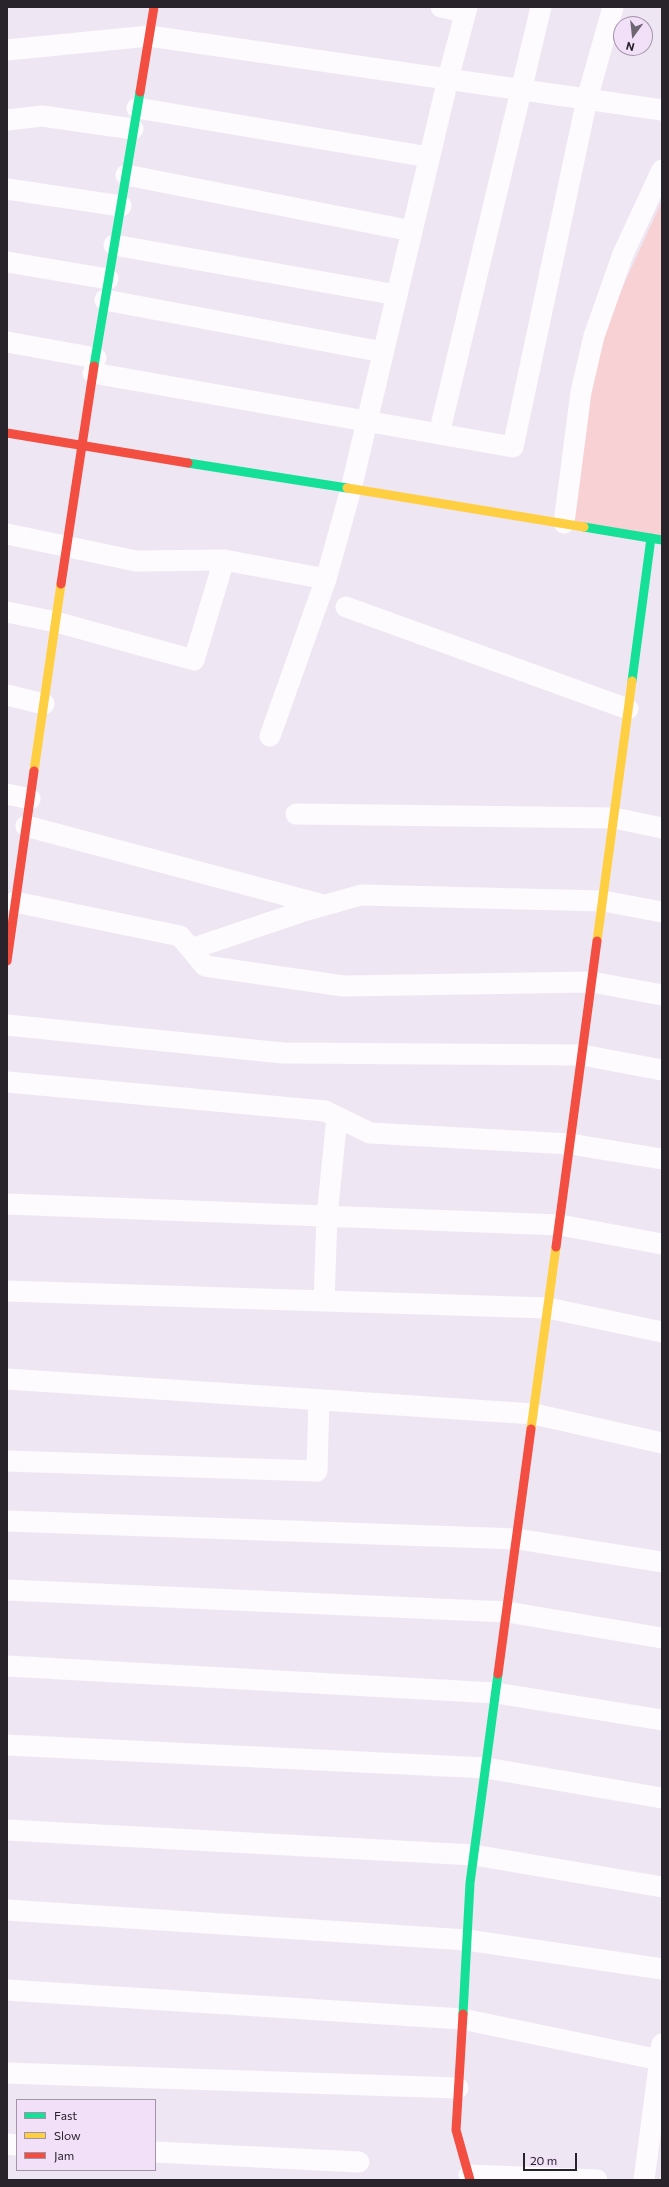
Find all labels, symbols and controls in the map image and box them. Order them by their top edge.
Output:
north arrow [613,16,653,56]
text: N [624,40,636,54]
legend [16,2099,156,2171]
text: Fast [54,2108,77,2122]
text: Slow [54,2128,81,2142]
scale bar [525,2145,579,2171]
text: Jam [54,2148,74,2162]
text: 20 m [530,2153,557,2167]

